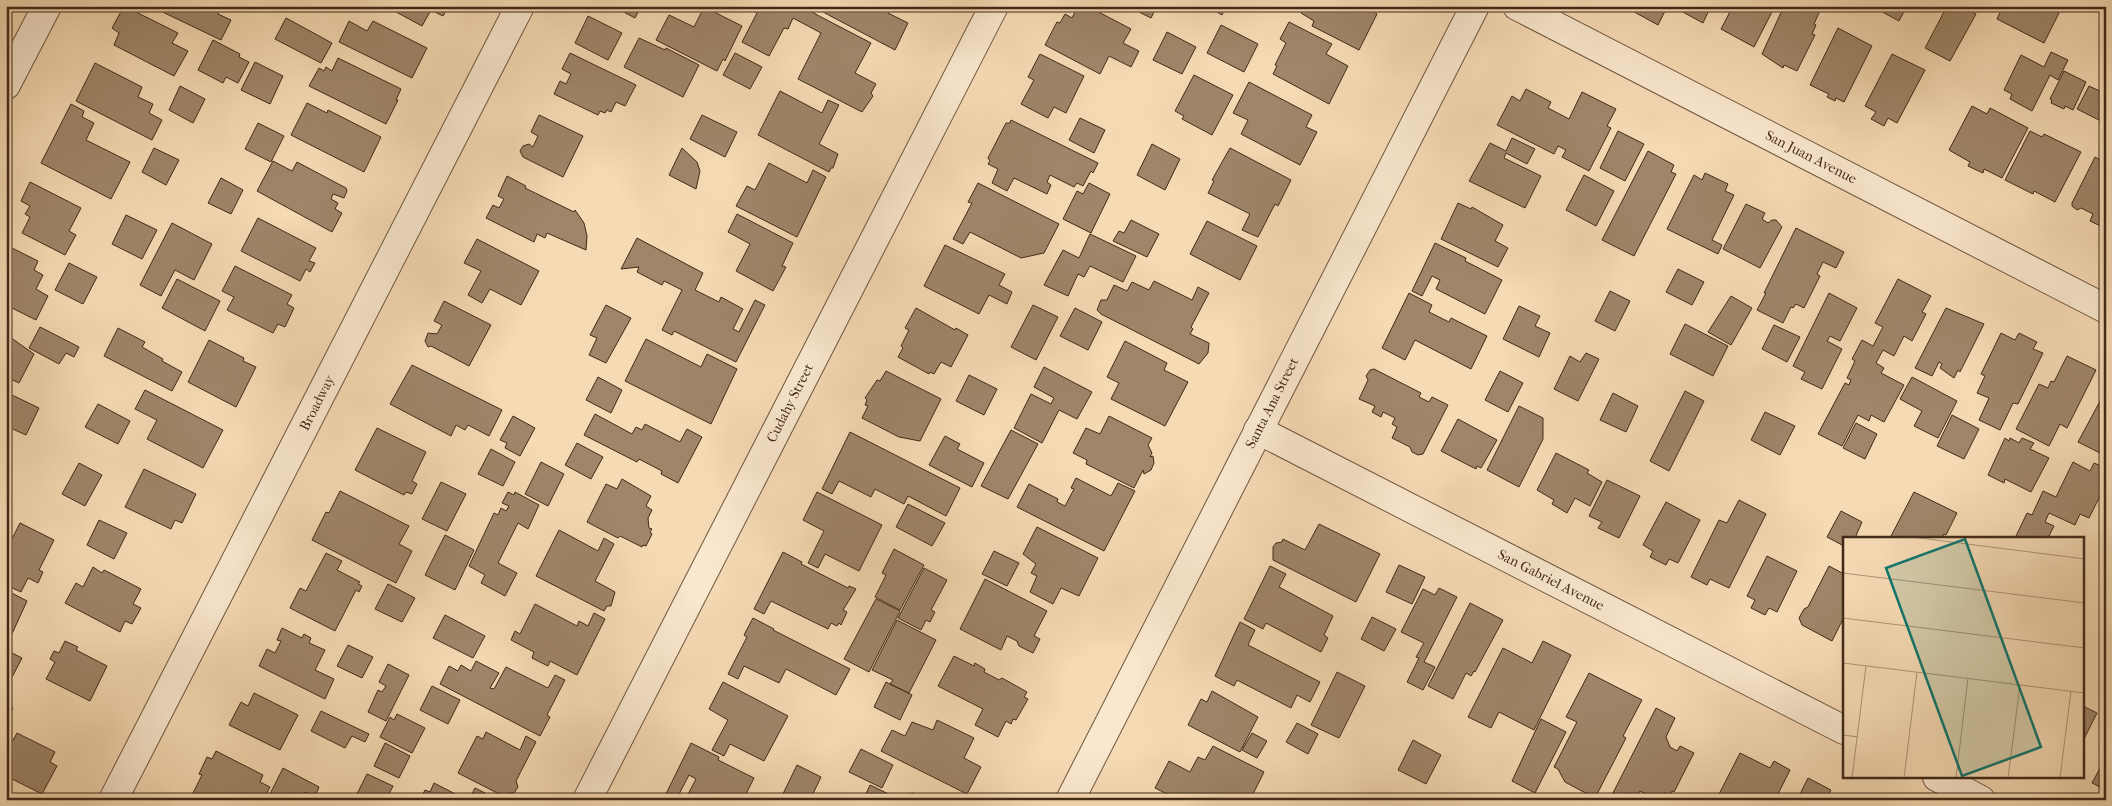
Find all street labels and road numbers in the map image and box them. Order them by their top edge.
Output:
street label: San Juan Avenue [1762,127,1860,187]
street label: Santa Ana Street [1242,355,1302,451]
street label: Cudahy Street [763,361,817,445]
street label: Broadway [296,372,338,434]
street label: San Gabriel Avenue [1495,546,1607,614]

